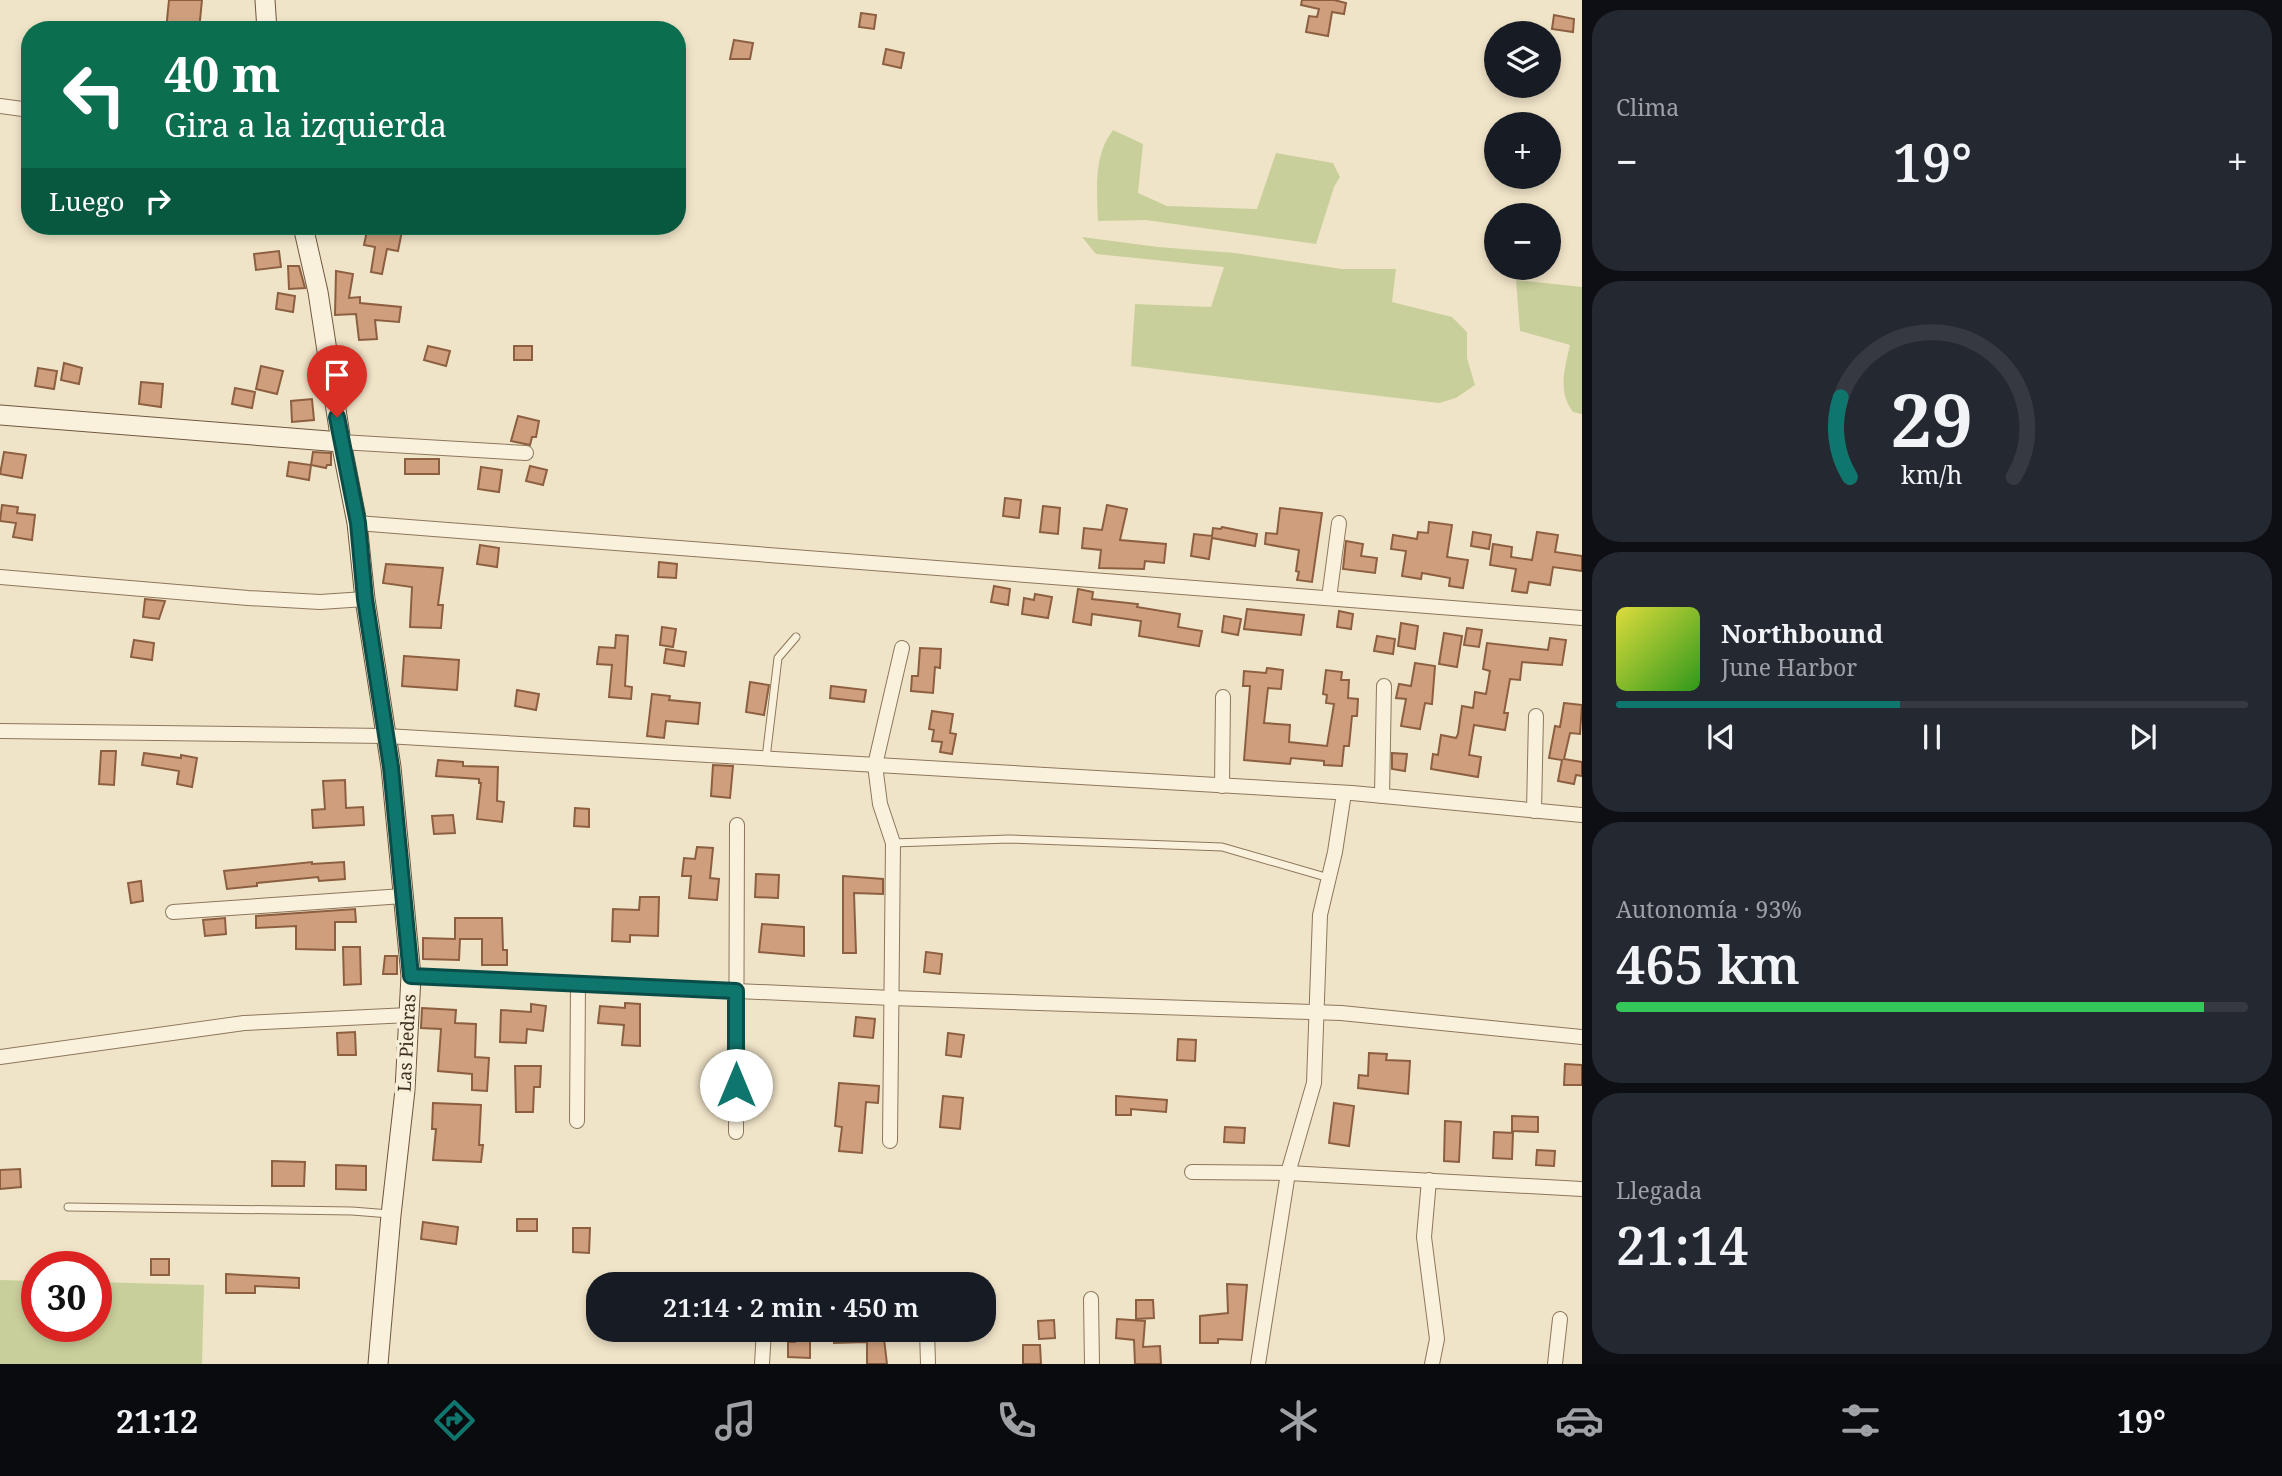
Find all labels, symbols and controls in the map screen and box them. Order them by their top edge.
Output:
map controls [1484,21,1561,280]
button: layers [1484,21,1561,98]
text: 40 m [164,40,280,106]
icon: left [49,49,140,140]
text: Clima [1616,91,1679,123]
text: Gira a la izquierda [164,103,447,146]
button: + [1484,112,1561,189]
text: 19° [1893,126,1972,197]
text: − [1616,135,1638,187]
text: + [2227,135,2248,187]
icon: right [139,182,177,220]
text: Luego [49,183,125,219]
button: − [1484,203,1561,280]
pin [307,345,367,417]
icon: arrive [318,356,356,394]
text: 29 [1891,370,1973,469]
text: km/h [1901,457,1963,491]
text: Northbound [1721,615,1883,651]
text: June Harbor [1721,651,1857,683]
icon: previous [1702,718,1740,756]
icon: pause [1913,718,1951,756]
icon: next [2124,718,2162,756]
text: Autonomía · 93% [1616,893,1802,925]
text: 465 km [1616,928,1800,999]
street label: Las Piedras [391,993,421,1092]
position arrow [699,1048,773,1122]
text: Llegada [1616,1174,1702,1206]
text: 21:14 [1616,1209,1749,1280]
speed limit sign: 30 [21,1251,112,1342]
text: 21:14 · 2 min · 450 m [663,1289,919,1325]
icon: directions [430,1396,479,1445]
icon: music [711,1396,760,1445]
icon: phone [992,1396,1041,1445]
icon: climate [1274,1396,1323,1445]
icon: car [1555,1396,1604,1445]
icon: filters [1836,1396,1885,1445]
text: 21:12 [116,1399,198,1442]
text: 19° [2117,1399,2166,1442]

